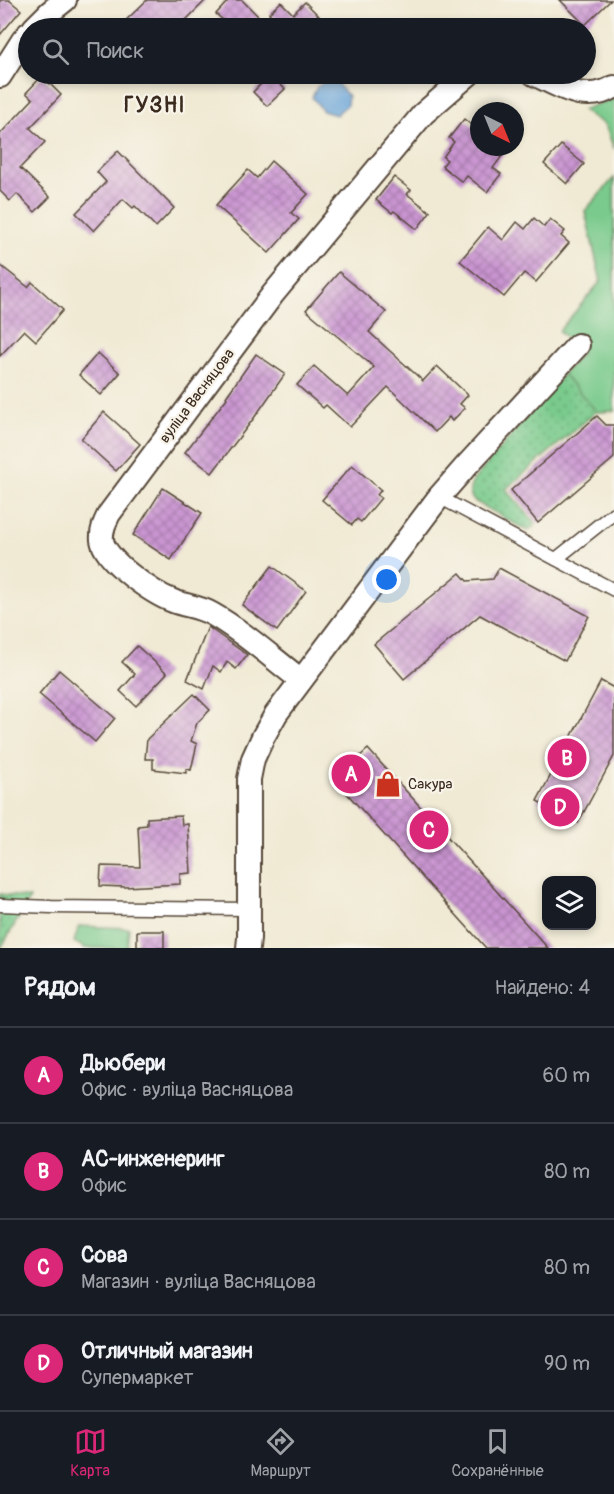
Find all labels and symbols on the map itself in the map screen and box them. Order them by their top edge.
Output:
district label: ГУЗНІ [124,92,186,119]
north arrow [470,102,524,156]
street label: вуліца Васняцова [155,345,239,447]
your location [372,565,401,594]
pin: B [548,736,586,780]
pin: A [332,752,370,796]
shop icon: Сакура [373,769,403,799]
place label: Сакура [408,775,452,794]
pin: D [540,784,580,830]
pin: C [410,808,448,852]

